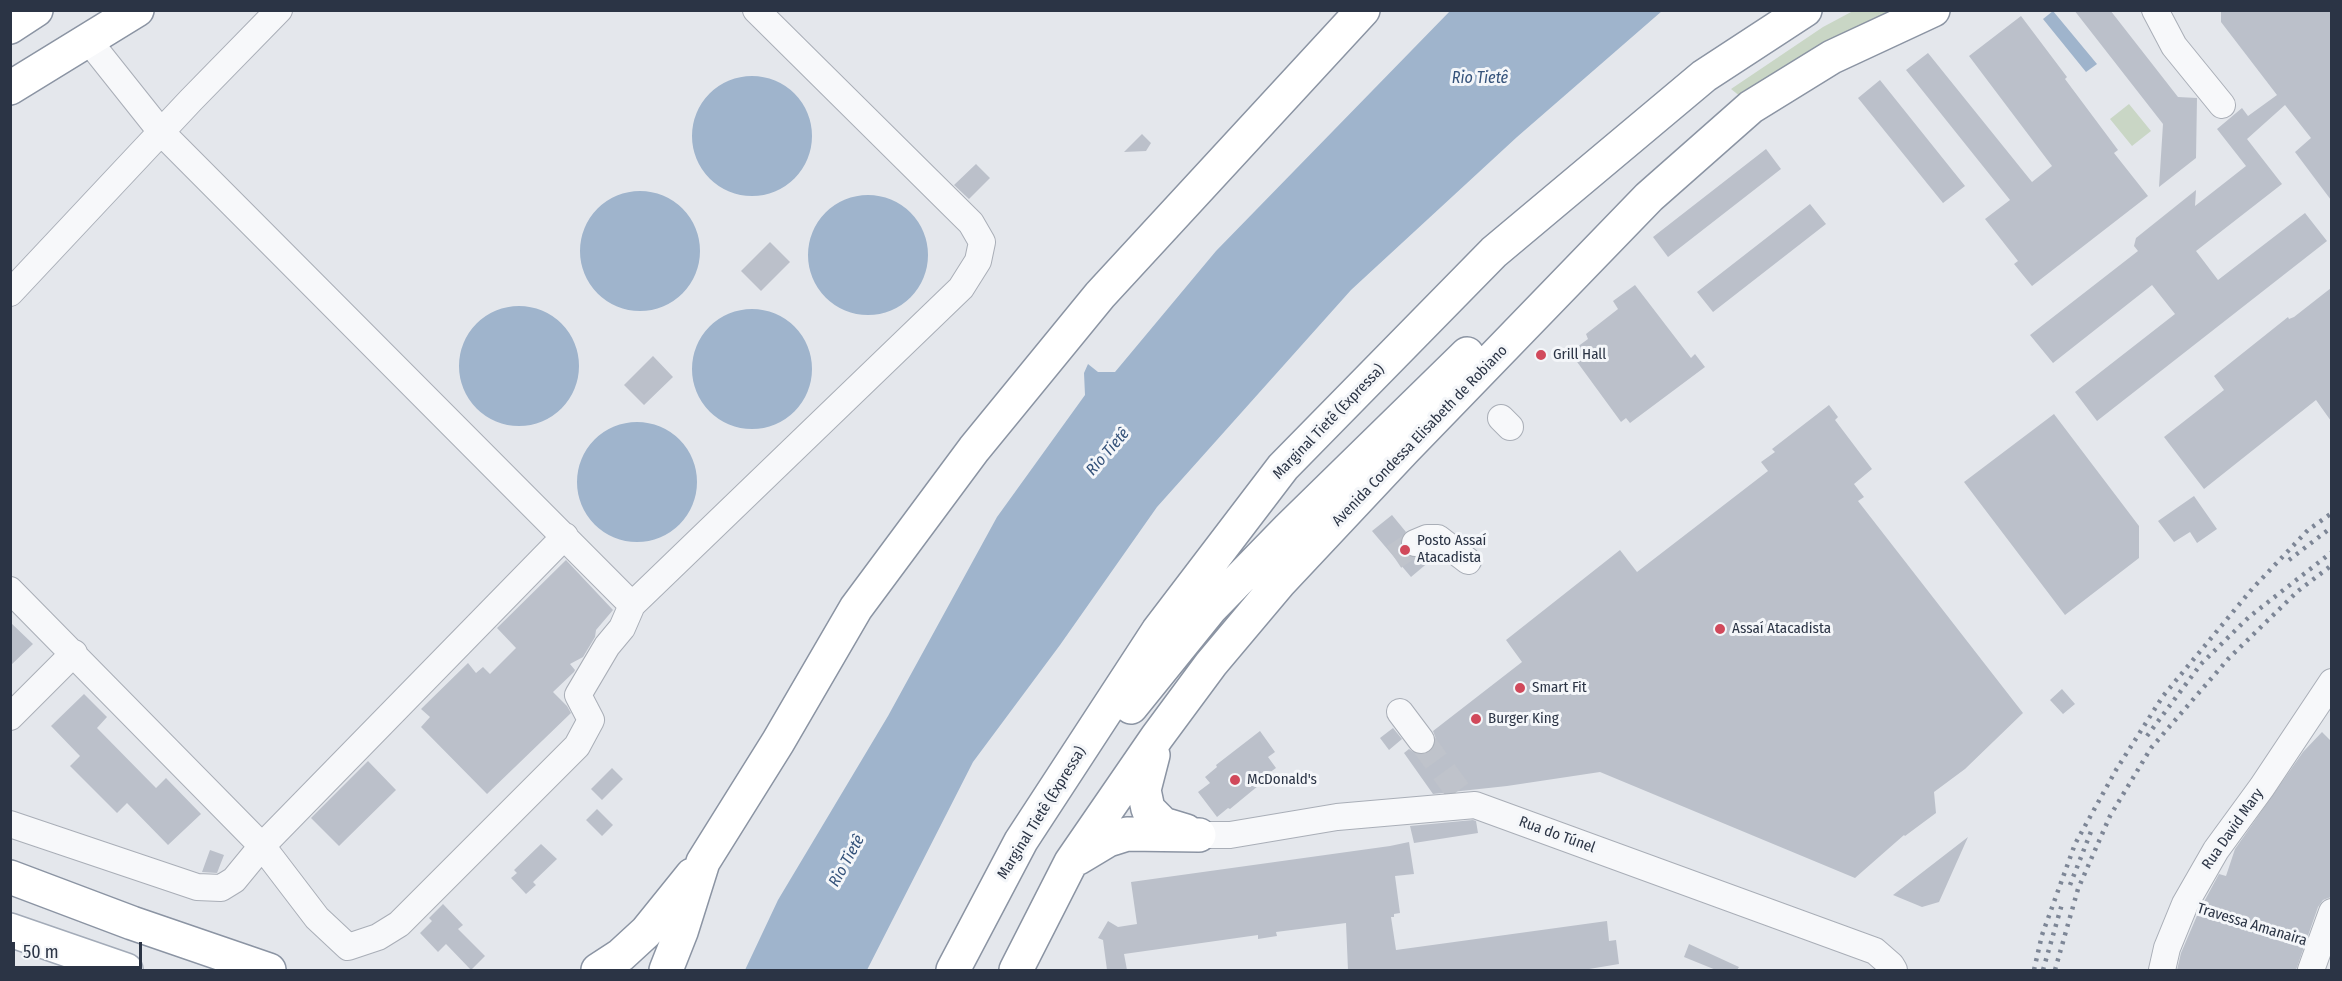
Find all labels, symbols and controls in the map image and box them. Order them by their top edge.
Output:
water label: Rio Tietê [1452,69,1508,89]
street label: Avenida Condessa Elisabeth de Robiano [1329,342,1511,530]
place label: Grill Hall [1553,346,1606,364]
marker: Grill Hall [1534,348,1548,362]
street label: Marginal Tietê (Expressa) [1269,361,1389,483]
water label: Rio Tietê [1082,424,1134,480]
place label: Posto Assaí Atacadista [1417,532,1486,567]
marker: Posto Assaí Atacadista [1398,543,1412,557]
place label: Assaí Atacadista [1732,620,1831,638]
marker: Assaí Atacadista [1713,622,1727,636]
place label: Smart Fit [1532,679,1587,697]
marker: Smart Fit [1513,681,1527,695]
place label: Burger King [1488,710,1559,728]
marker: Burger King [1469,712,1483,726]
street label: Marginal Tietê (Expressa) [994,743,1090,883]
place label: McDonald's [1247,771,1317,789]
marker: McDonald's [1228,773,1242,787]
street label: Rua David Mary [2199,785,2267,873]
street label: Rua do Túnel [1516,813,1598,857]
water label: Rio Tietê [825,832,869,890]
street label: Travessa Amanaira [2195,900,2309,950]
scale bar [15,930,146,968]
text: 50 m [23,941,59,963]

